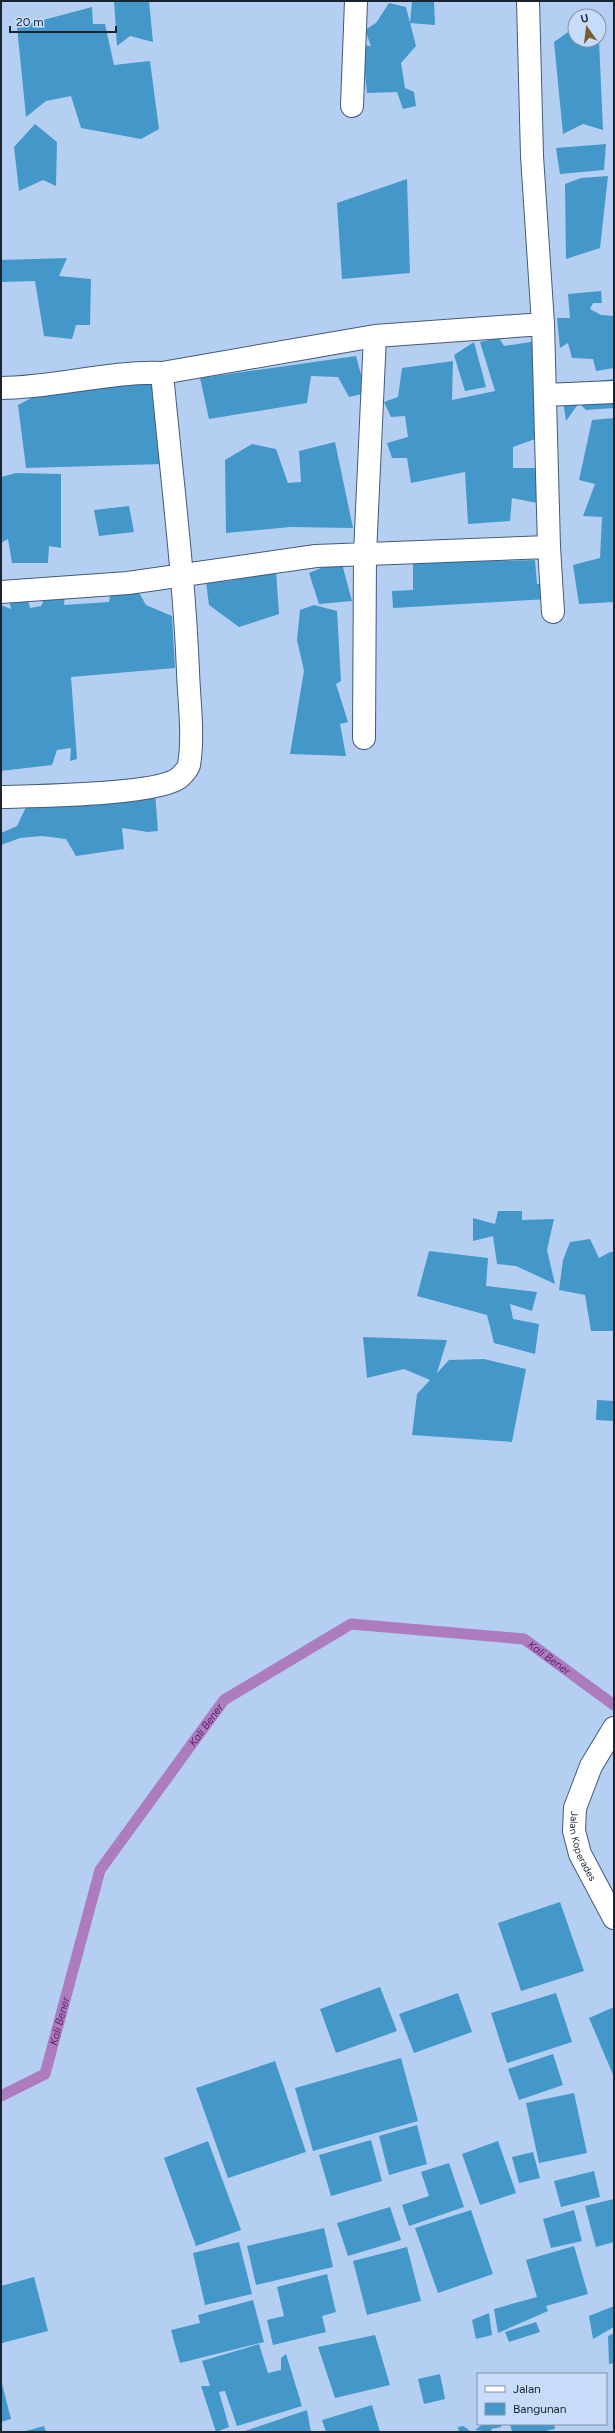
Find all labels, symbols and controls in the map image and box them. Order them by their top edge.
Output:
scale bar [10,8,116,34]
north arrow [567,8,607,48]
text: U [579,11,590,26]
text: 20 m [16,15,44,29]
water label: Kali Bener [526,1638,574,1678]
water label: Kali Bener [186,1700,226,1749]
street label: Jalan Koperades [567,1811,600,1883]
water label: Kali Bener [47,1994,72,2047]
legend [477,2373,607,2425]
text: Jalan [513,2382,541,2396]
text: Bangunan [513,2402,567,2416]

